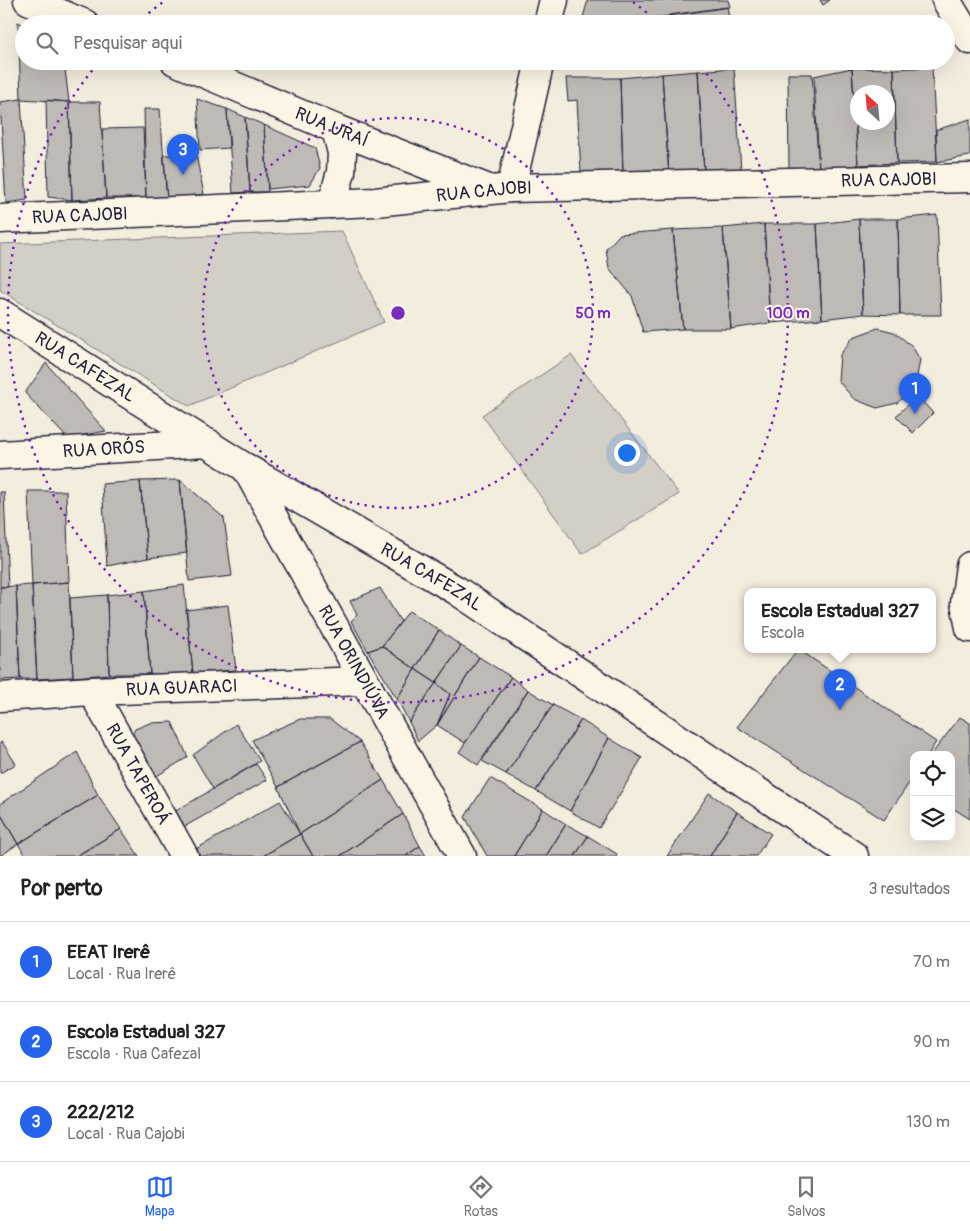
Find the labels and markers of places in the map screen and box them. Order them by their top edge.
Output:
pin: 3 [167,134,199,175]
centre of rings [389,304,407,322]
pin: 1 [899,373,931,414]
pin: 2 [824,669,856,710]

